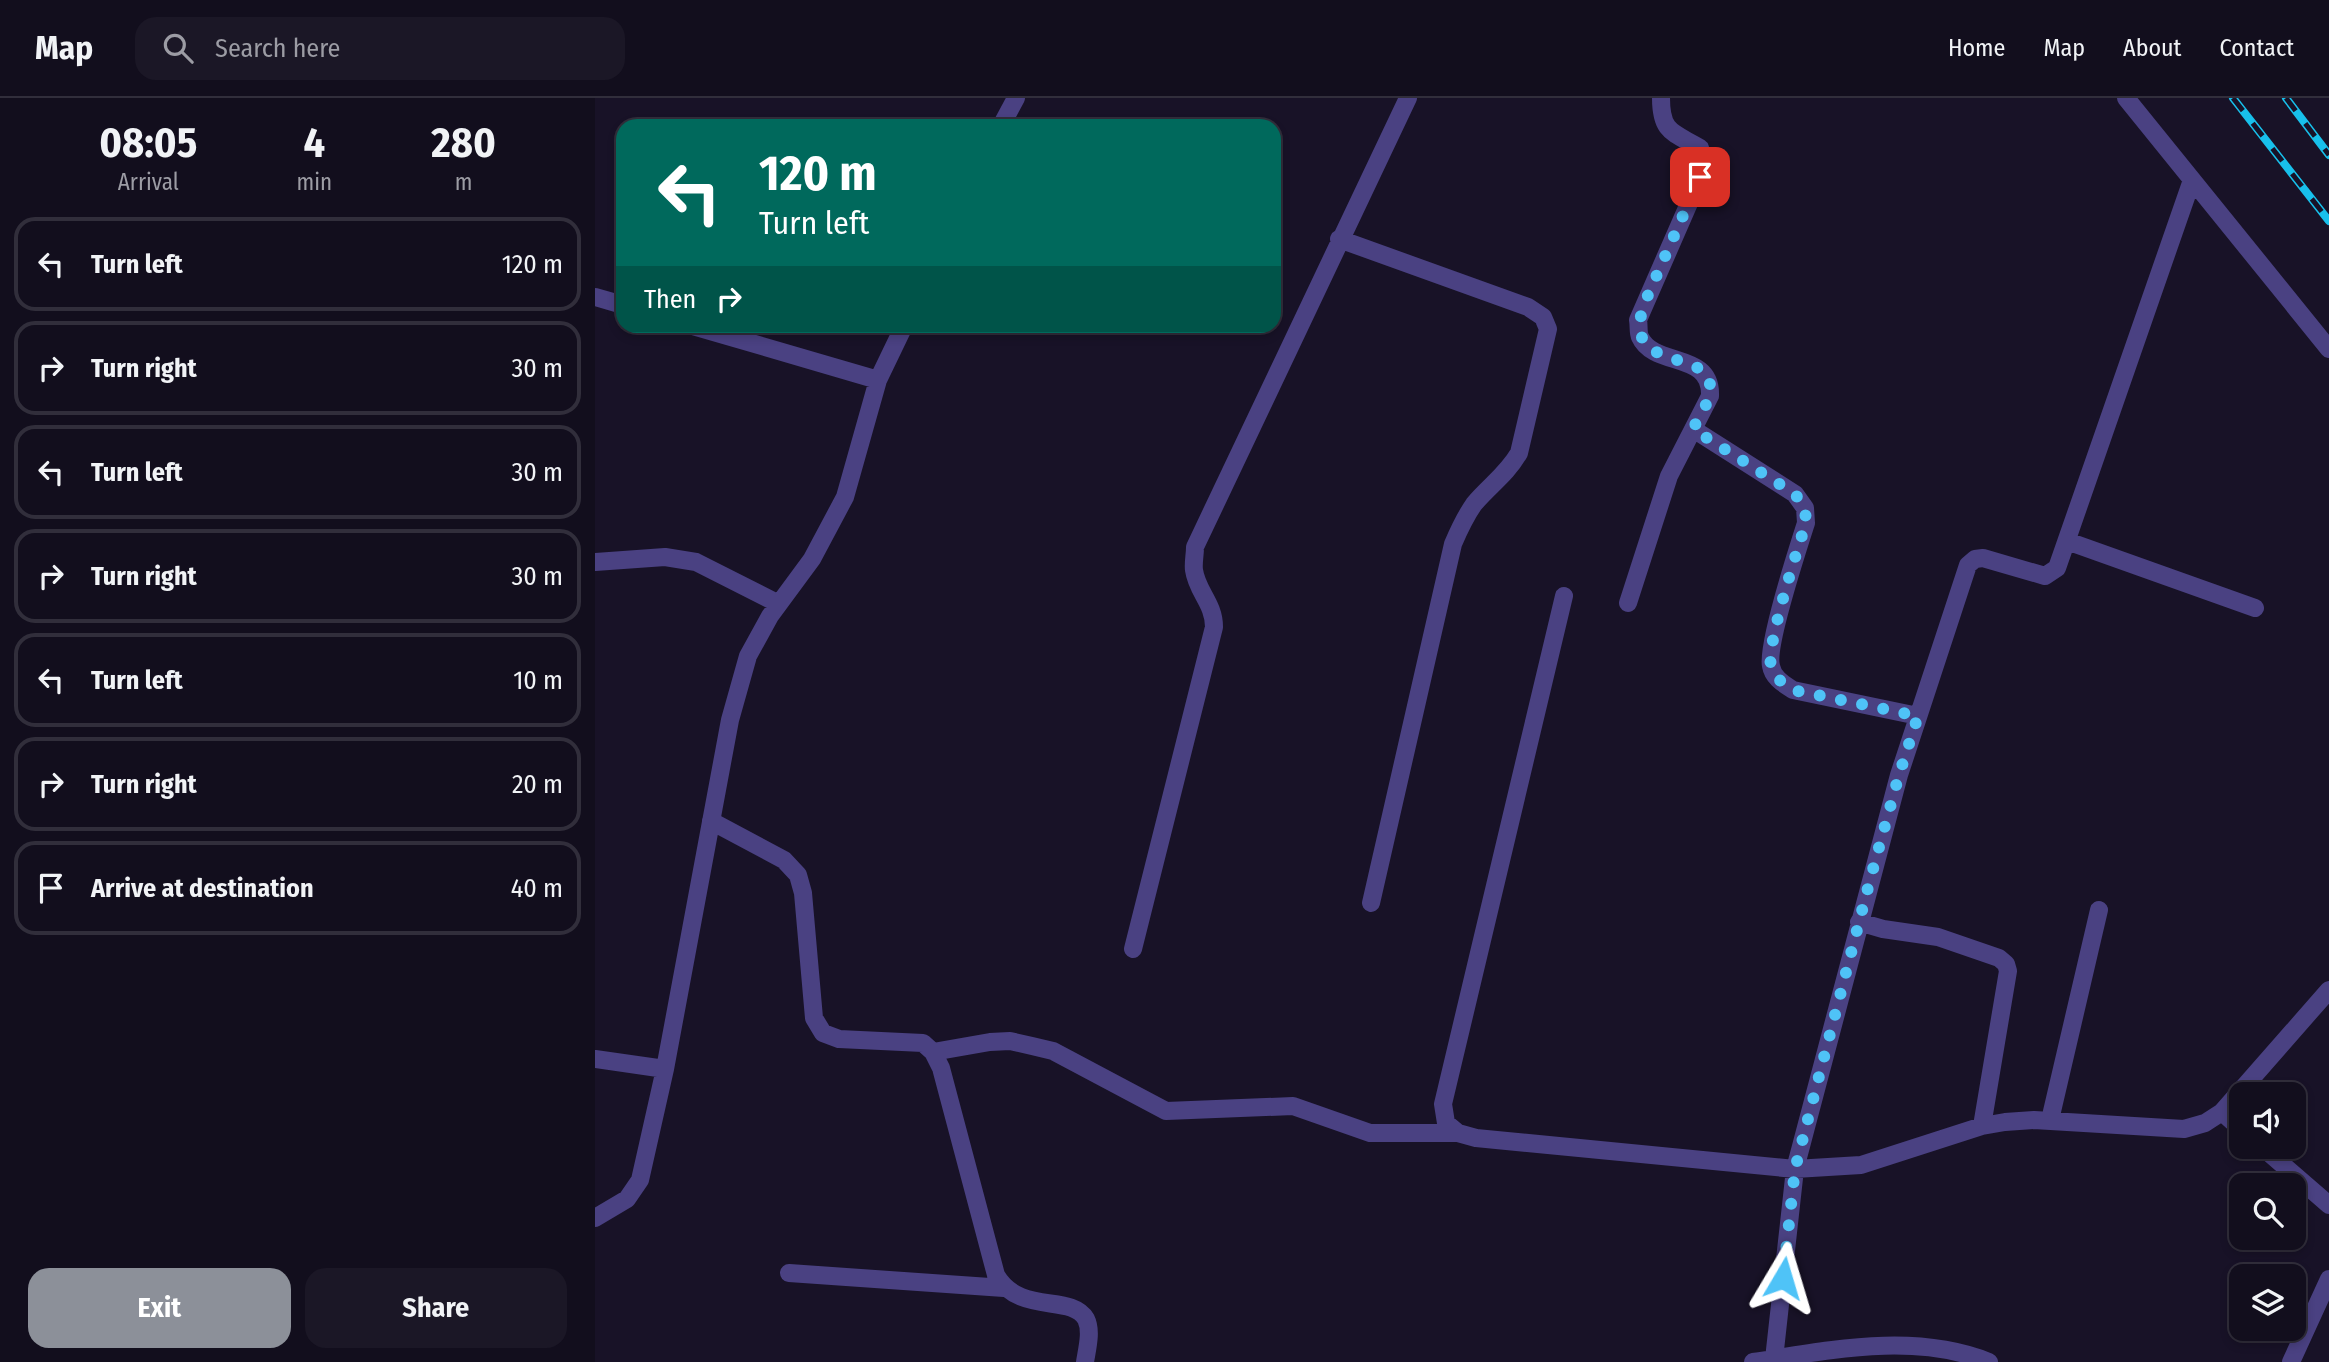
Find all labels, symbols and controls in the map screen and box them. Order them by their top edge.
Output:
search box [135,17,625,80]
text: Map [35,28,93,68]
icon: search [159,29,197,67]
text: Search here [215,33,340,64]
text: Home [1948,34,2005,62]
text: Map [2043,34,2085,62]
text: About [2123,34,2181,62]
text: Contact [2219,34,2294,62]
text: 08:05 [99,118,197,168]
text: 4 [304,118,325,168]
text: 280 [431,118,496,168]
text: 120 m [759,144,877,203]
icon: left [644,147,735,238]
pin [1670,147,1730,207]
icon: arrive [1681,158,1719,196]
text: Arrival [118,168,179,196]
text: min [297,168,332,196]
text: m [455,168,472,196]
text: Turn left [759,204,869,242]
icon: left [32,245,70,283]
text: Turn left [91,249,183,280]
text: 120 m [502,249,563,280]
icon: right [710,280,748,318]
text: Then [644,284,696,315]
icon: right [32,349,70,387]
text: Turn right [91,353,197,384]
text: 30 m [512,353,563,384]
icon: left [32,453,70,491]
text: Turn left [91,457,183,488]
text: 30 m [512,457,563,488]
icon: right [32,557,70,595]
text: Turn right [91,561,197,592]
text: 30 m [512,561,563,592]
icon: left [32,661,70,699]
text: Turn left [91,665,183,696]
text: 10 m [513,665,563,696]
icon: right [32,765,70,803]
text: Turn right [91,769,197,800]
text: 20 m [512,769,563,800]
icon: arrive [32,869,70,907]
text: Arrive at destination [91,873,314,904]
text: 40 m [511,873,563,904]
map controls [2229,1082,2306,1341]
button: sound [2229,1082,2306,1159]
button: search [2229,1173,2306,1250]
position arrow [1746,1241,1820,1315]
button: layers [2229,1264,2306,1341]
button: Exit [28,1268,291,1348]
button: Share [305,1268,567,1348]

